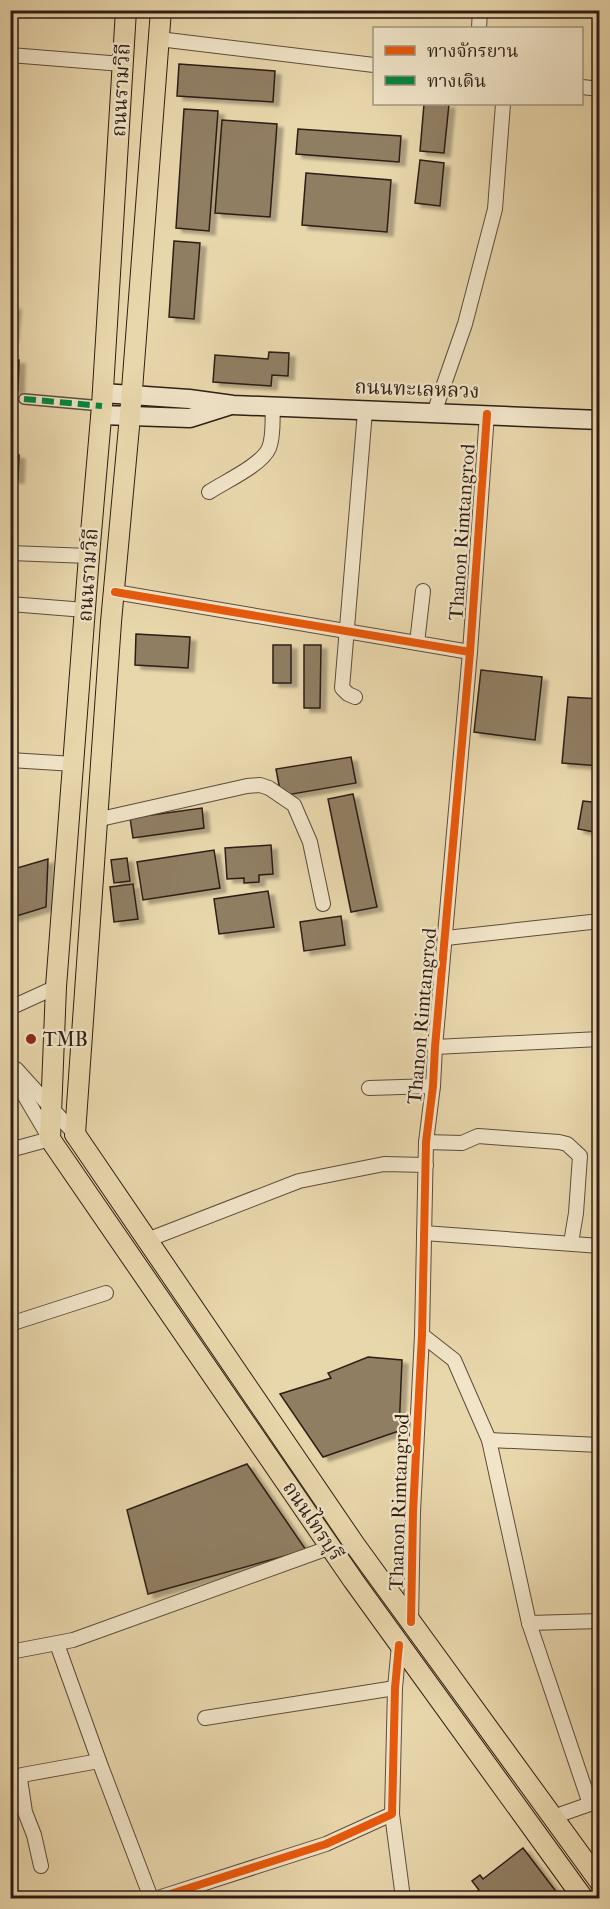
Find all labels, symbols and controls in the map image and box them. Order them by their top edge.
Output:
legend [373,27,583,105]
text: ทางจักรยาน [427,41,518,62]
street label: ถนนรามวิถี [107,42,135,138]
text: ทางเดิน [427,71,486,92]
street label: ถนนทะเลหลวง [354,375,480,403]
street label: Thanon Rimtangrod [444,442,480,621]
street label: ถนนรามวิถี [73,527,103,623]
street label: Thanon Rimtangrod [403,926,441,1105]
place label: TMB [43,1028,88,1051]
marker: TMB [24,1032,38,1046]
street label: Thanon Rimtangrod [384,1412,414,1591]
street label: ถนนไทรบุรี [277,1476,350,1566]

